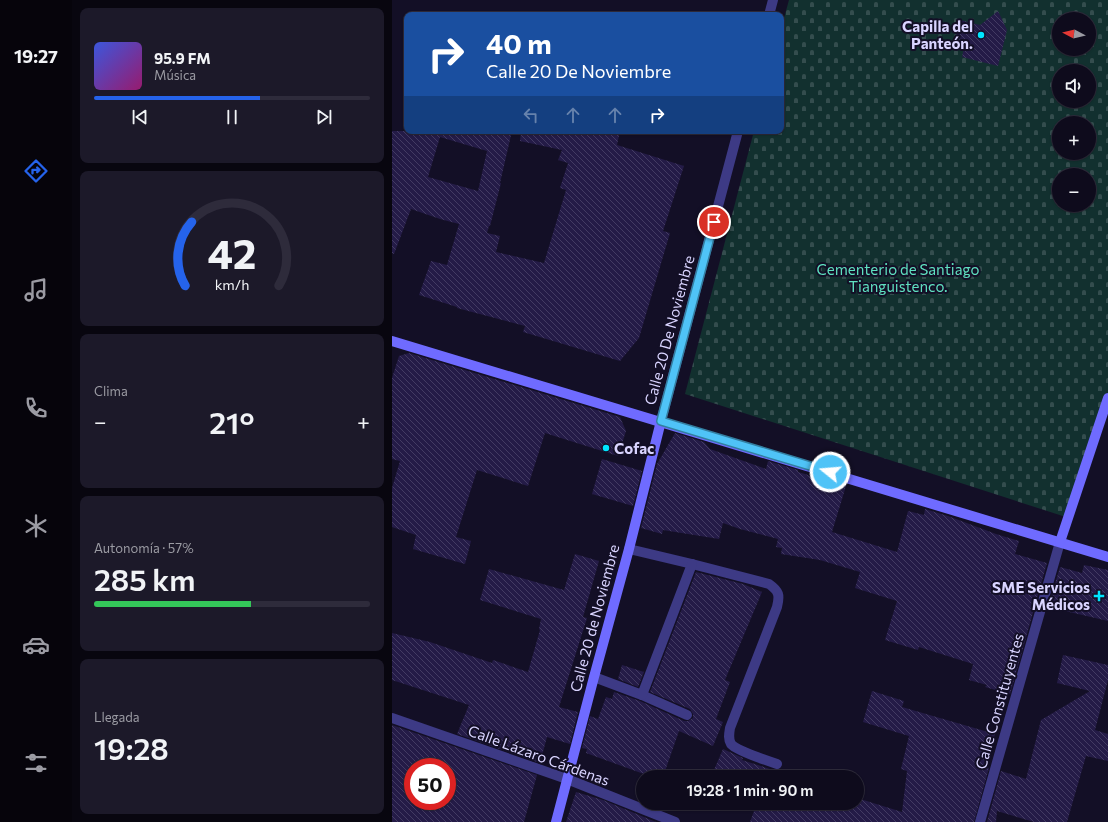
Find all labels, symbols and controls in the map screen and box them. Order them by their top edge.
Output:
north arrow [1052,12,1096,56]
map controls [1052,12,1096,212]
place label: Capilla del Panteón. [902,17,973,52]
text: 40 m [486,26,552,60]
icon: right [420,28,472,80]
marker: Capilla del Panteón. [976,30,986,40]
text: 19:27 [14,45,58,67]
text: 95.9 FM [154,49,211,67]
text: Calle 20 De Noviembre [486,60,671,82]
button: sound [1052,64,1096,108]
text: Música [154,67,196,83]
icon: left [520,104,542,126]
icon: ahead [562,104,584,126]
icon: ahead [604,104,626,126]
icon: right [646,104,668,126]
icon: previous [129,106,151,128]
icon: pause [221,106,243,128]
icon: next [313,106,335,128]
button: + [1052,116,1096,160]
icon: directions [22,157,50,185]
button: − [1052,168,1096,212]
pin [697,205,731,239]
icon: arrive [703,211,725,233]
text: 42 [208,227,256,278]
street label: Calle 20 De Noviembre [640,253,698,407]
park label: Cementerio de Santiago Tianguistenco. [817,260,979,295]
text: km/h [215,275,249,293]
icon: music [22,276,50,304]
text: Clima [94,383,128,399]
icon: phone [22,394,50,422]
text: 21° [209,403,254,440]
text: − [94,408,107,435]
text: + [357,408,370,435]
place label: Cofac [614,439,654,457]
marker: Cofac [601,443,611,453]
position arrow [809,451,851,493]
icon: climate [22,512,50,540]
text: Autonomía · 57% [94,540,194,556]
street label: Calle 20 de Noviembre [566,542,622,694]
text: 285 km [94,560,195,597]
place label: SME Servicios Médicos [992,578,1090,613]
marker: SME Servicios Médicos [1093,590,1105,602]
icon: car [22,631,50,659]
street label: Calle Constituyentes [971,631,1027,771]
text: Llegada [94,709,140,725]
street label: Calle Lázaro Cárdenas [466,721,612,789]
text: 19:28 [94,729,169,766]
icon: filters [22,749,50,777]
speed limit sign: 50 [404,758,456,810]
text: 19:28 · 1 min · 90 m [687,781,813,799]

